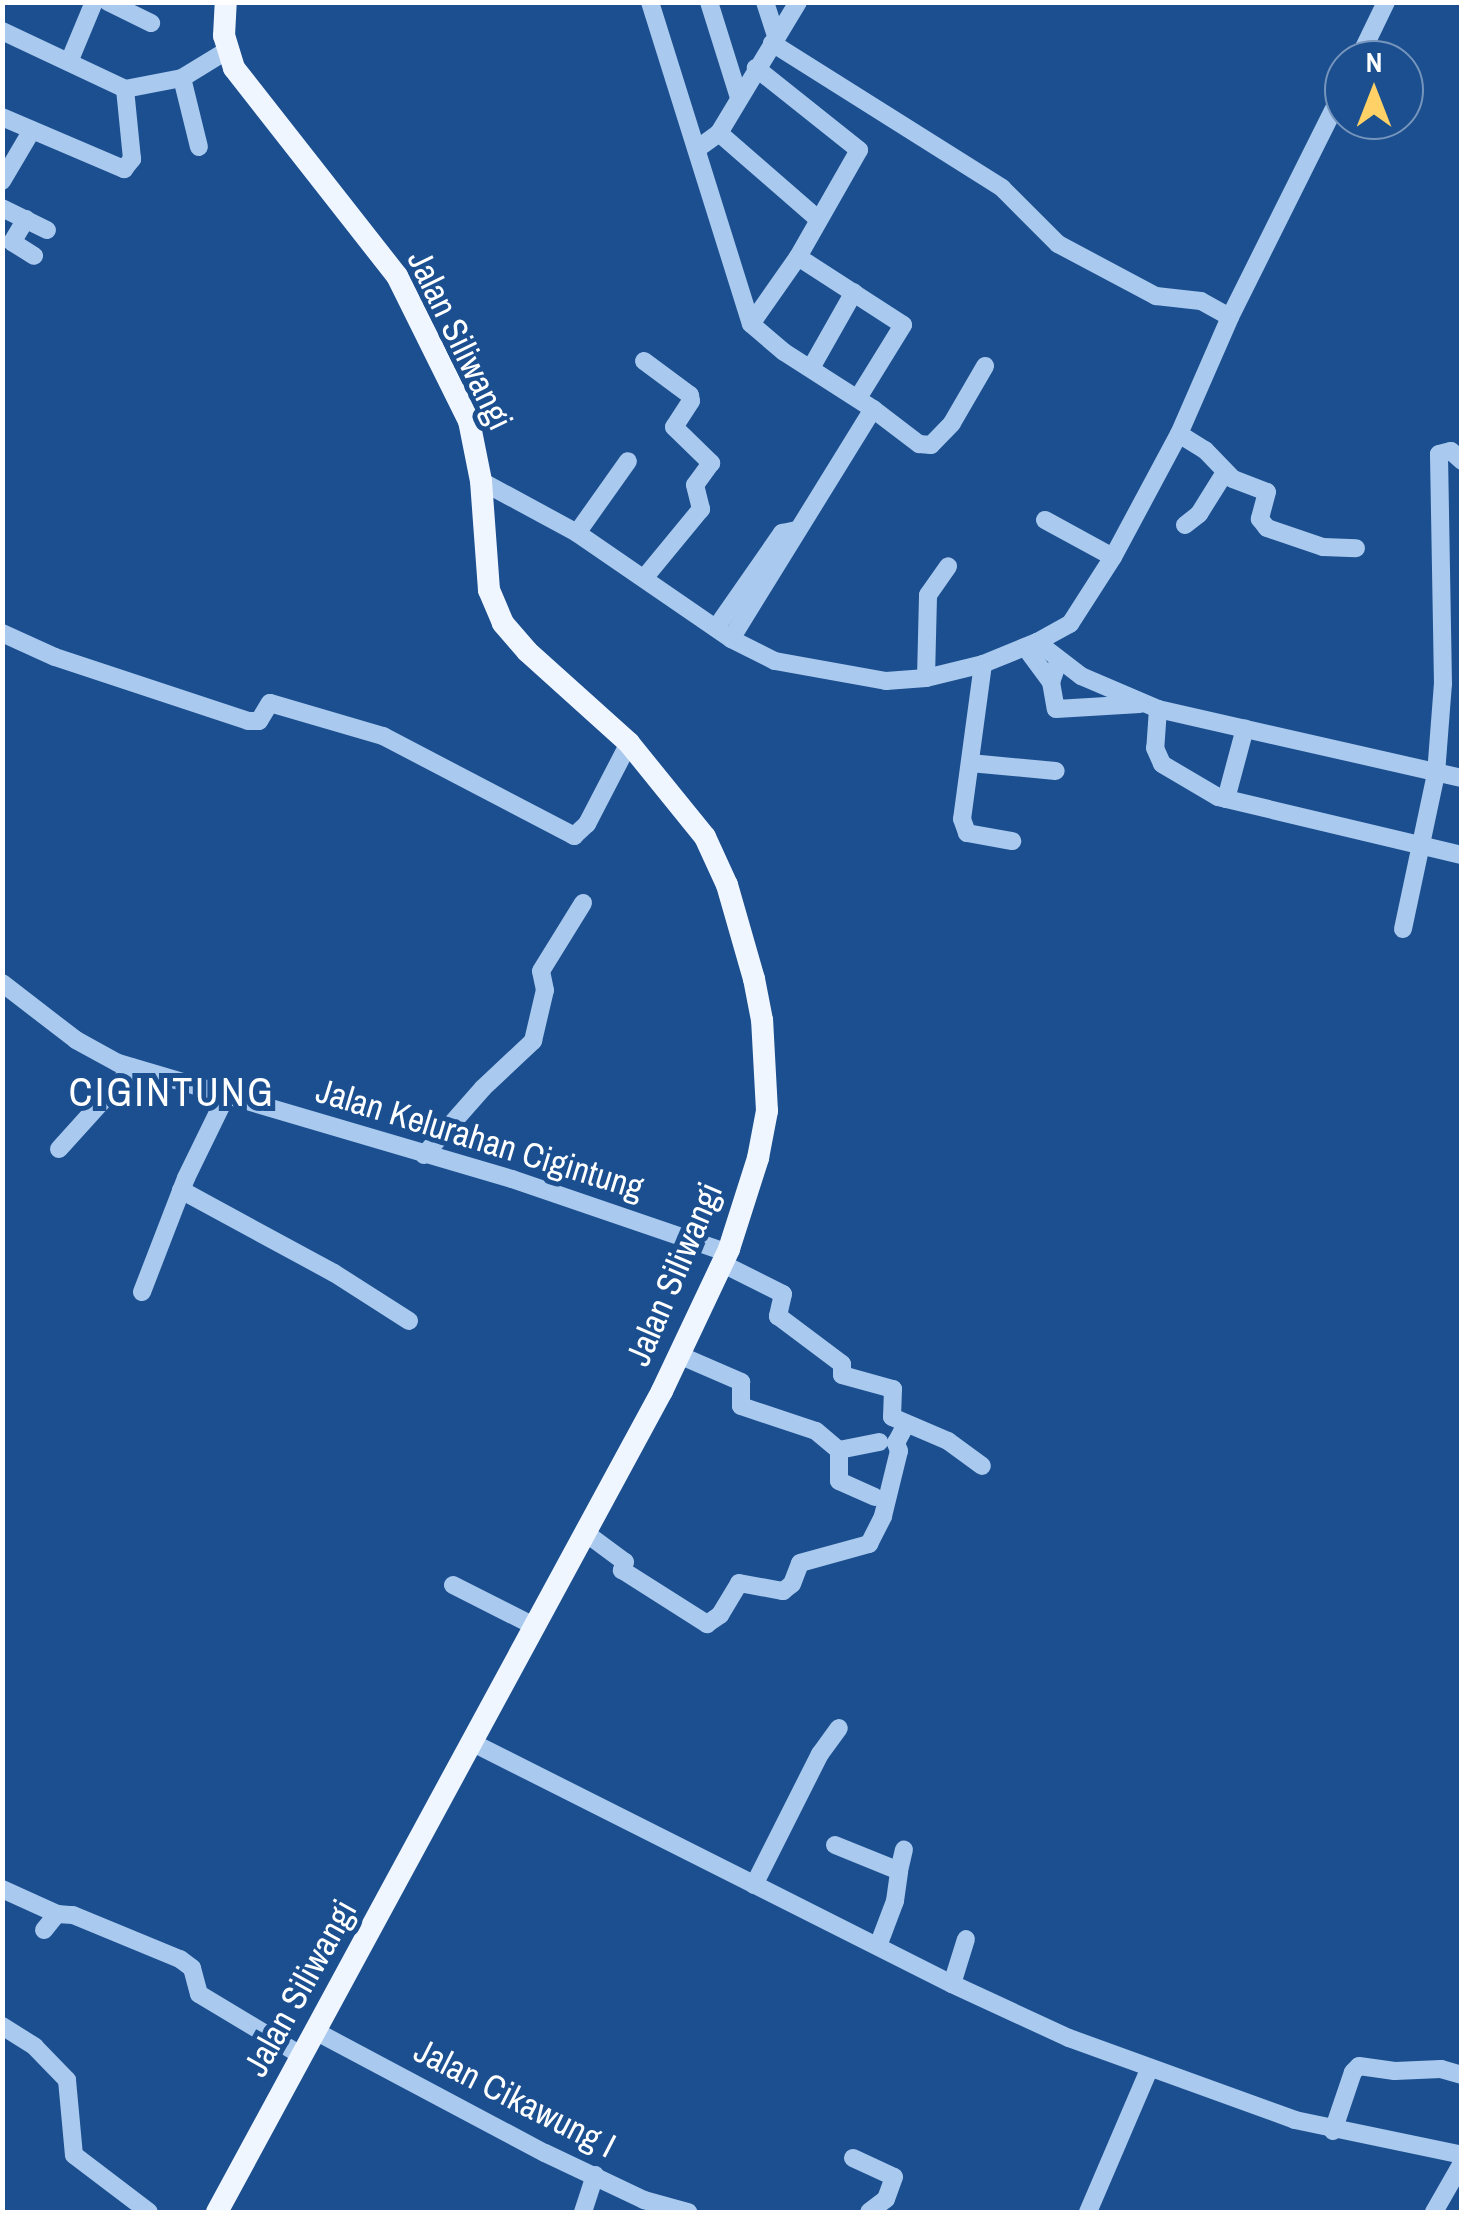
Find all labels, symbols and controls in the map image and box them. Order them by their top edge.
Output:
north arrow [1324,40,1424,140]
text: N [1366,43,1382,81]
street label: Jalan Siliwangi [398,243,522,437]
district label: CIGINTUNG [69,1068,275,1116]
street label: Jalan Kelurahan Cigintung [311,1069,649,1209]
street label: Jalan Siliwangi [617,1176,731,1372]
street label: Jalan Siliwangi [234,1893,366,2083]
street label: Jalan Cikawung I [407,2029,623,2167]

